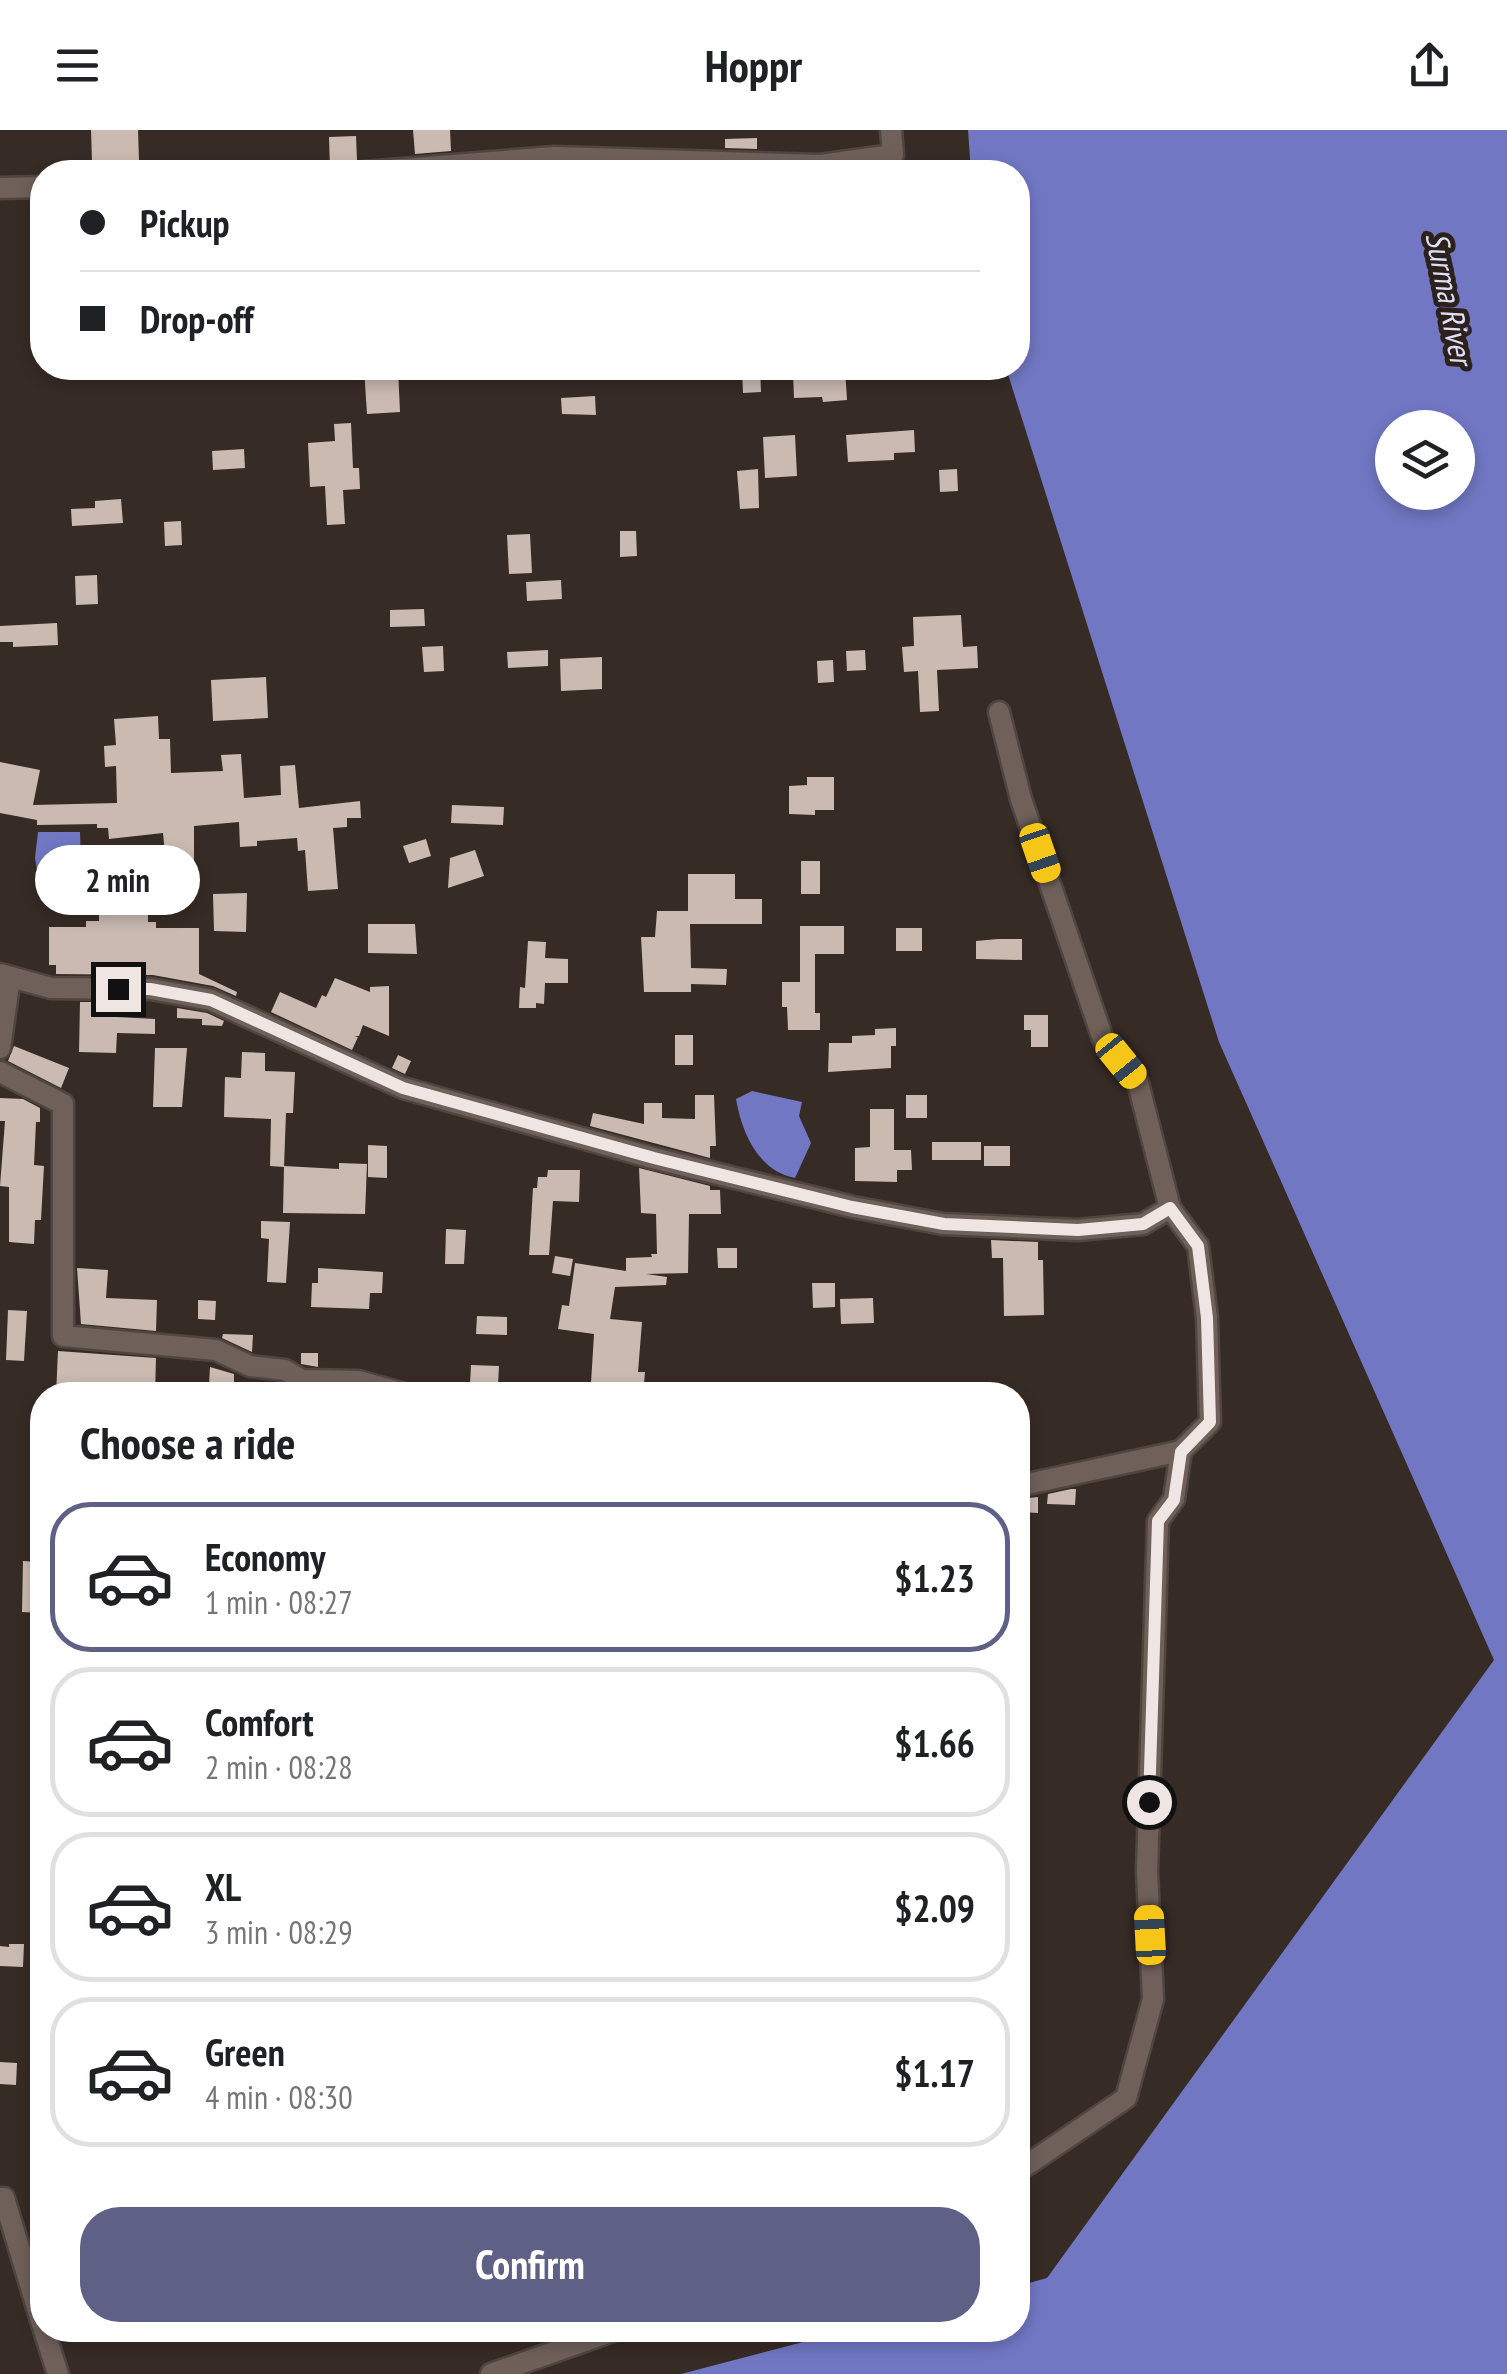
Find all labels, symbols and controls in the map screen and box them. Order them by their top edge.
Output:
text: Hoppr [705,36,802,94]
icon: menu [50,38,105,93]
icon: share [1402,38,1457,93]
text: Pickup [140,198,230,247]
water label: Surma River [1417,228,1484,372]
text: Drop-off [140,294,254,343]
map controls [1375,410,1475,510]
button: layers [1375,410,1475,510]
car [1016,820,1064,886]
callout: 2 min [36,844,200,914]
text: 2 min [85,859,150,901]
route end [96,967,141,1012]
car [1090,1028,1152,1094]
text: Choose a ride [80,1413,295,1471]
icon: car [85,1532,175,1622]
text: Economy [205,1532,325,1581]
text: $1.23 [894,1553,975,1602]
text: 1 min · 08:27 [205,1581,353,1623]
icon: car [85,1697,175,1787]
text: Comfort [205,1697,314,1746]
text: $1.66 [894,1718,975,1767]
text: 2 min · 08:28 [205,1746,353,1788]
route start [1127,1780,1172,1825]
icon: car [85,1862,175,1952]
text: XL [205,1862,241,1911]
text: $2.09 [894,1883,975,1932]
car [1133,1904,1167,1966]
text: 3 min · 08:29 [205,1911,353,1953]
icon: car [85,2027,175,2117]
text: Green [205,2027,285,2076]
text: $1.17 [894,2048,975,2097]
text: 4 min · 08:30 [205,2076,353,2118]
button: Confirm [80,2207,980,2322]

